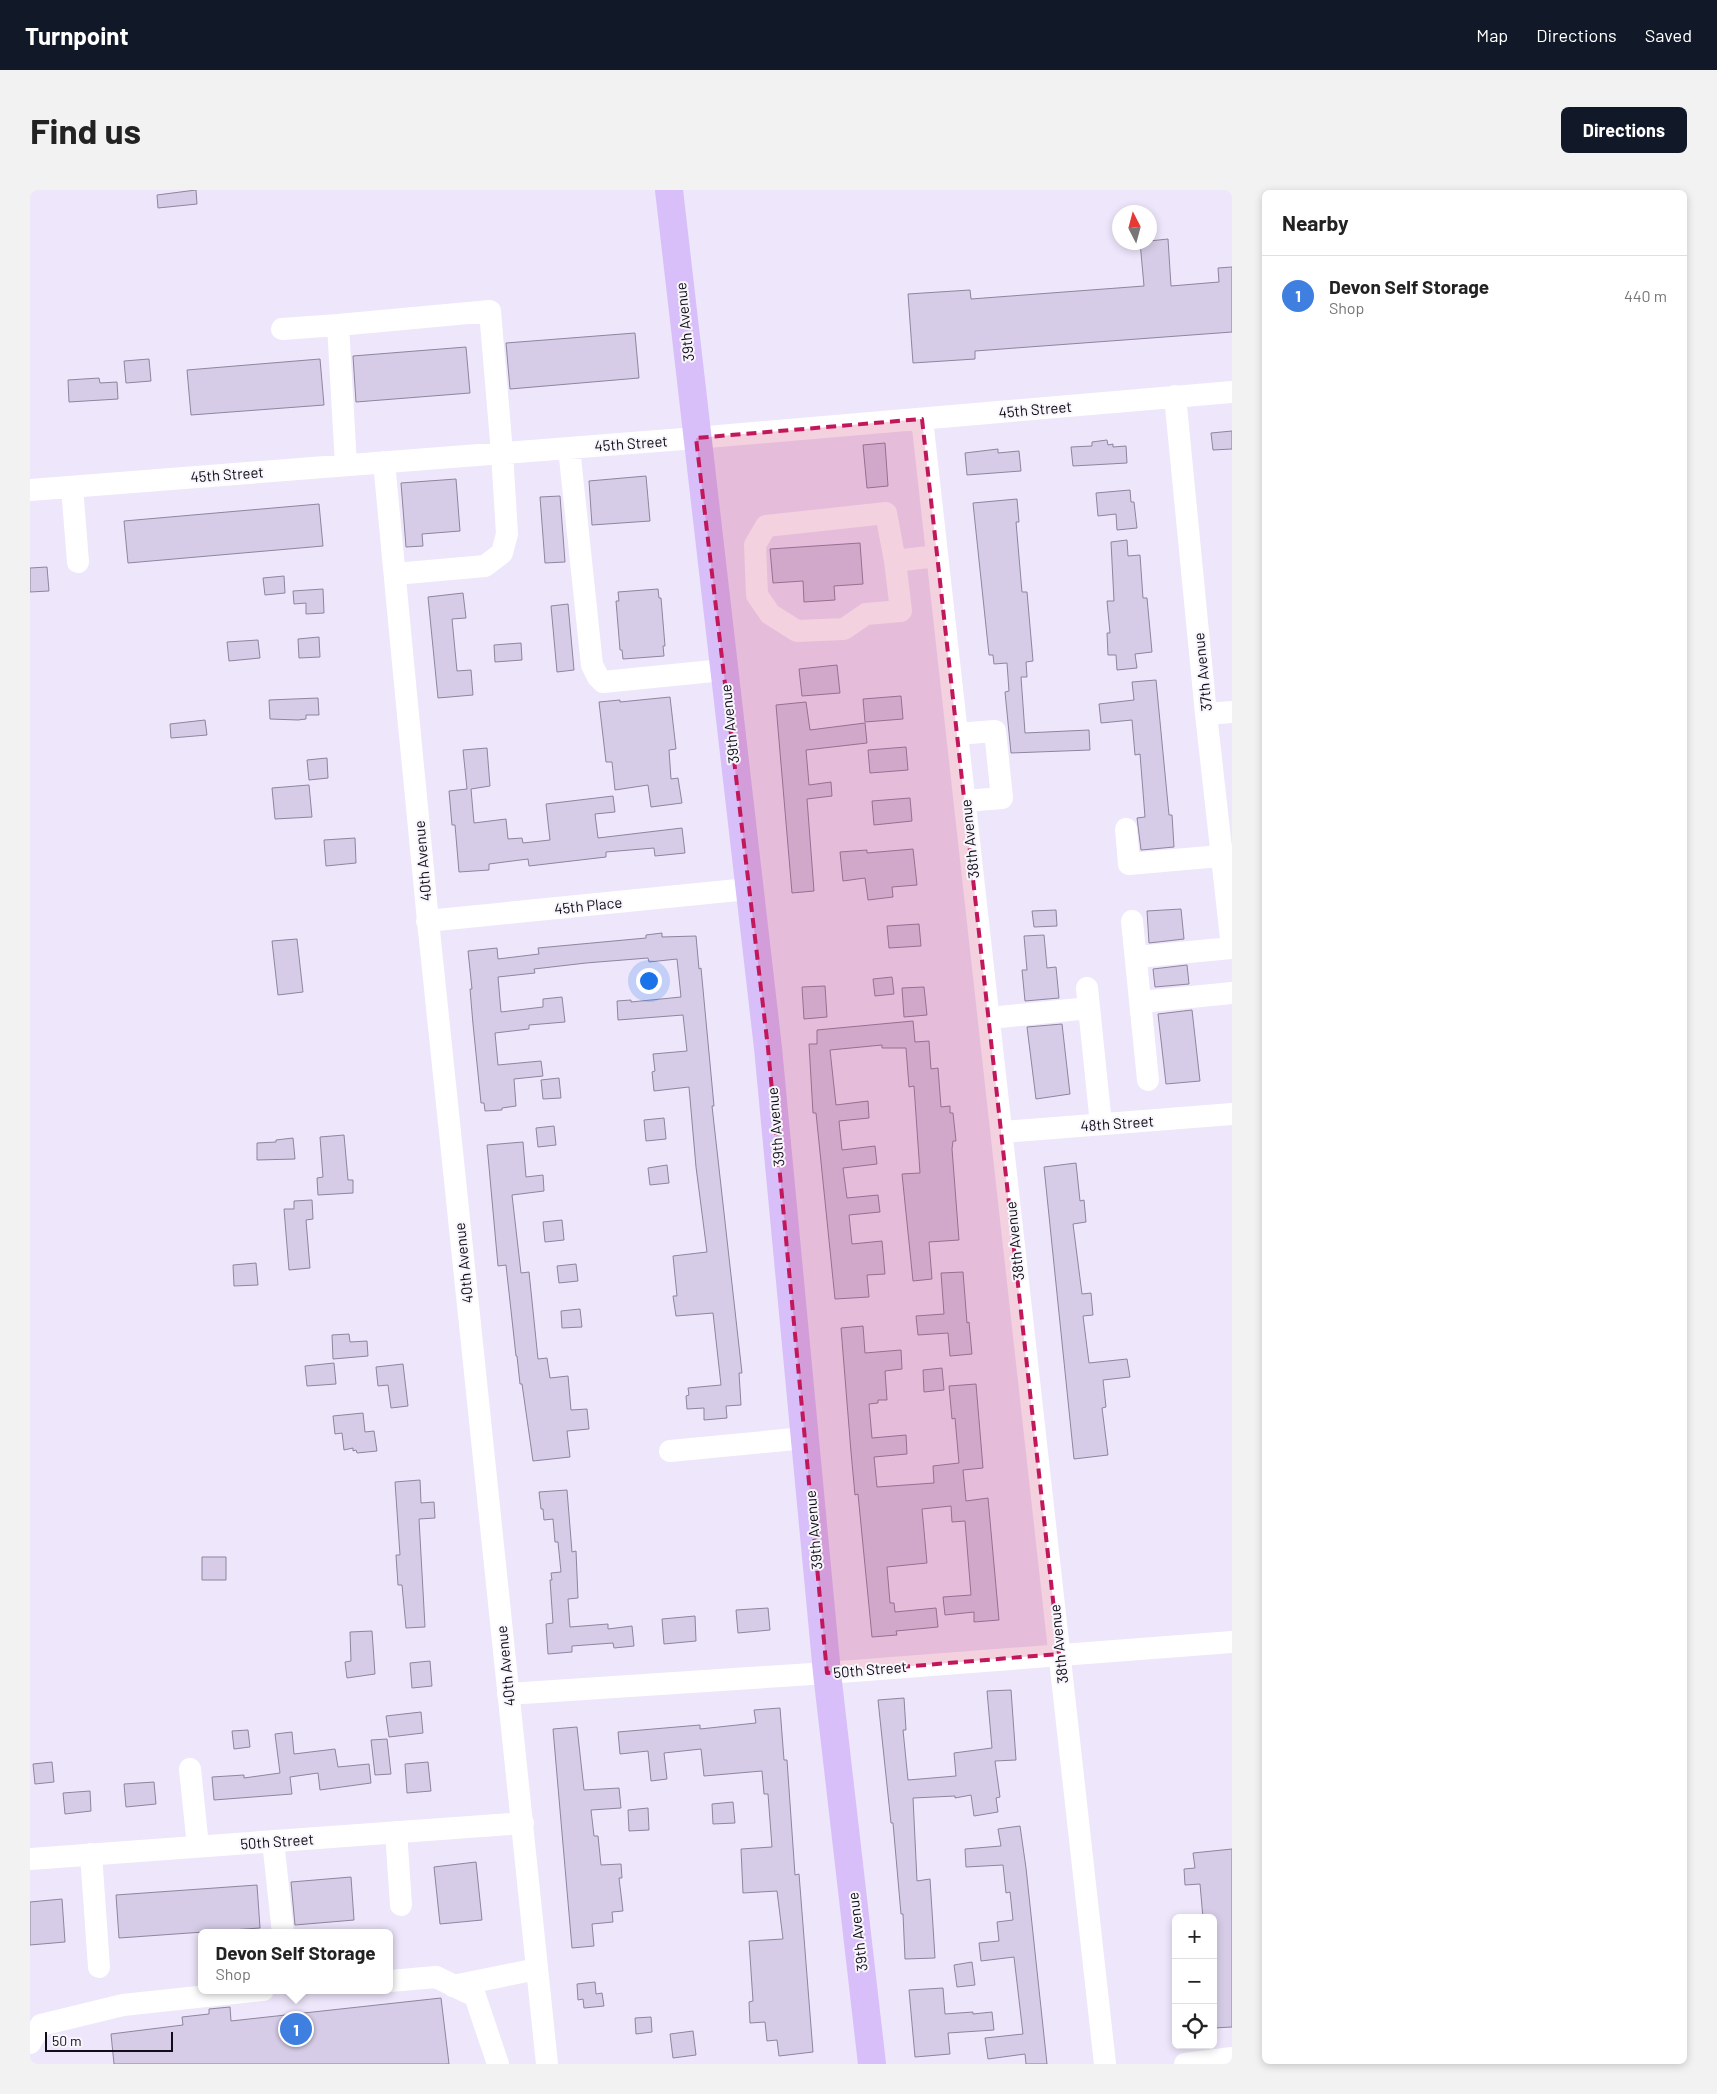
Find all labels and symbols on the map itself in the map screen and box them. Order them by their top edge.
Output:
north arrow [1112,205,1157,250]
street label: 39th Avenue [671,281,697,363]
street label: 45th Street [998,397,1072,421]
street label: 45th Street [594,431,668,455]
street label: 45th Street [190,462,264,486]
street label: 37th Avenue [1189,632,1215,712]
street label: 39th Avenue [716,683,742,765]
street label: 38th Avenue [956,798,982,880]
street label: 40th Avenue [410,820,434,902]
street label: 45th Place [553,892,623,918]
your location [636,968,662,994]
street label: 39th Avenue [763,1086,787,1168]
street label: 48th Street [1080,1111,1154,1135]
street label: 38th Avenue [1001,1200,1027,1282]
street label: 40th Avenue [450,1222,476,1304]
street label: 39th Avenue [801,1489,825,1571]
street label: 38th Avenue [1045,1603,1071,1685]
street label: 40th Avenue [492,1625,518,1707]
street label: 50th Street [833,1657,907,1681]
street label: 50th Street [240,1829,314,1853]
street label: 39th Avenue [843,1891,871,1973]
pin: 1 [280,2010,312,2048]
scale bar [45,2029,172,2052]

